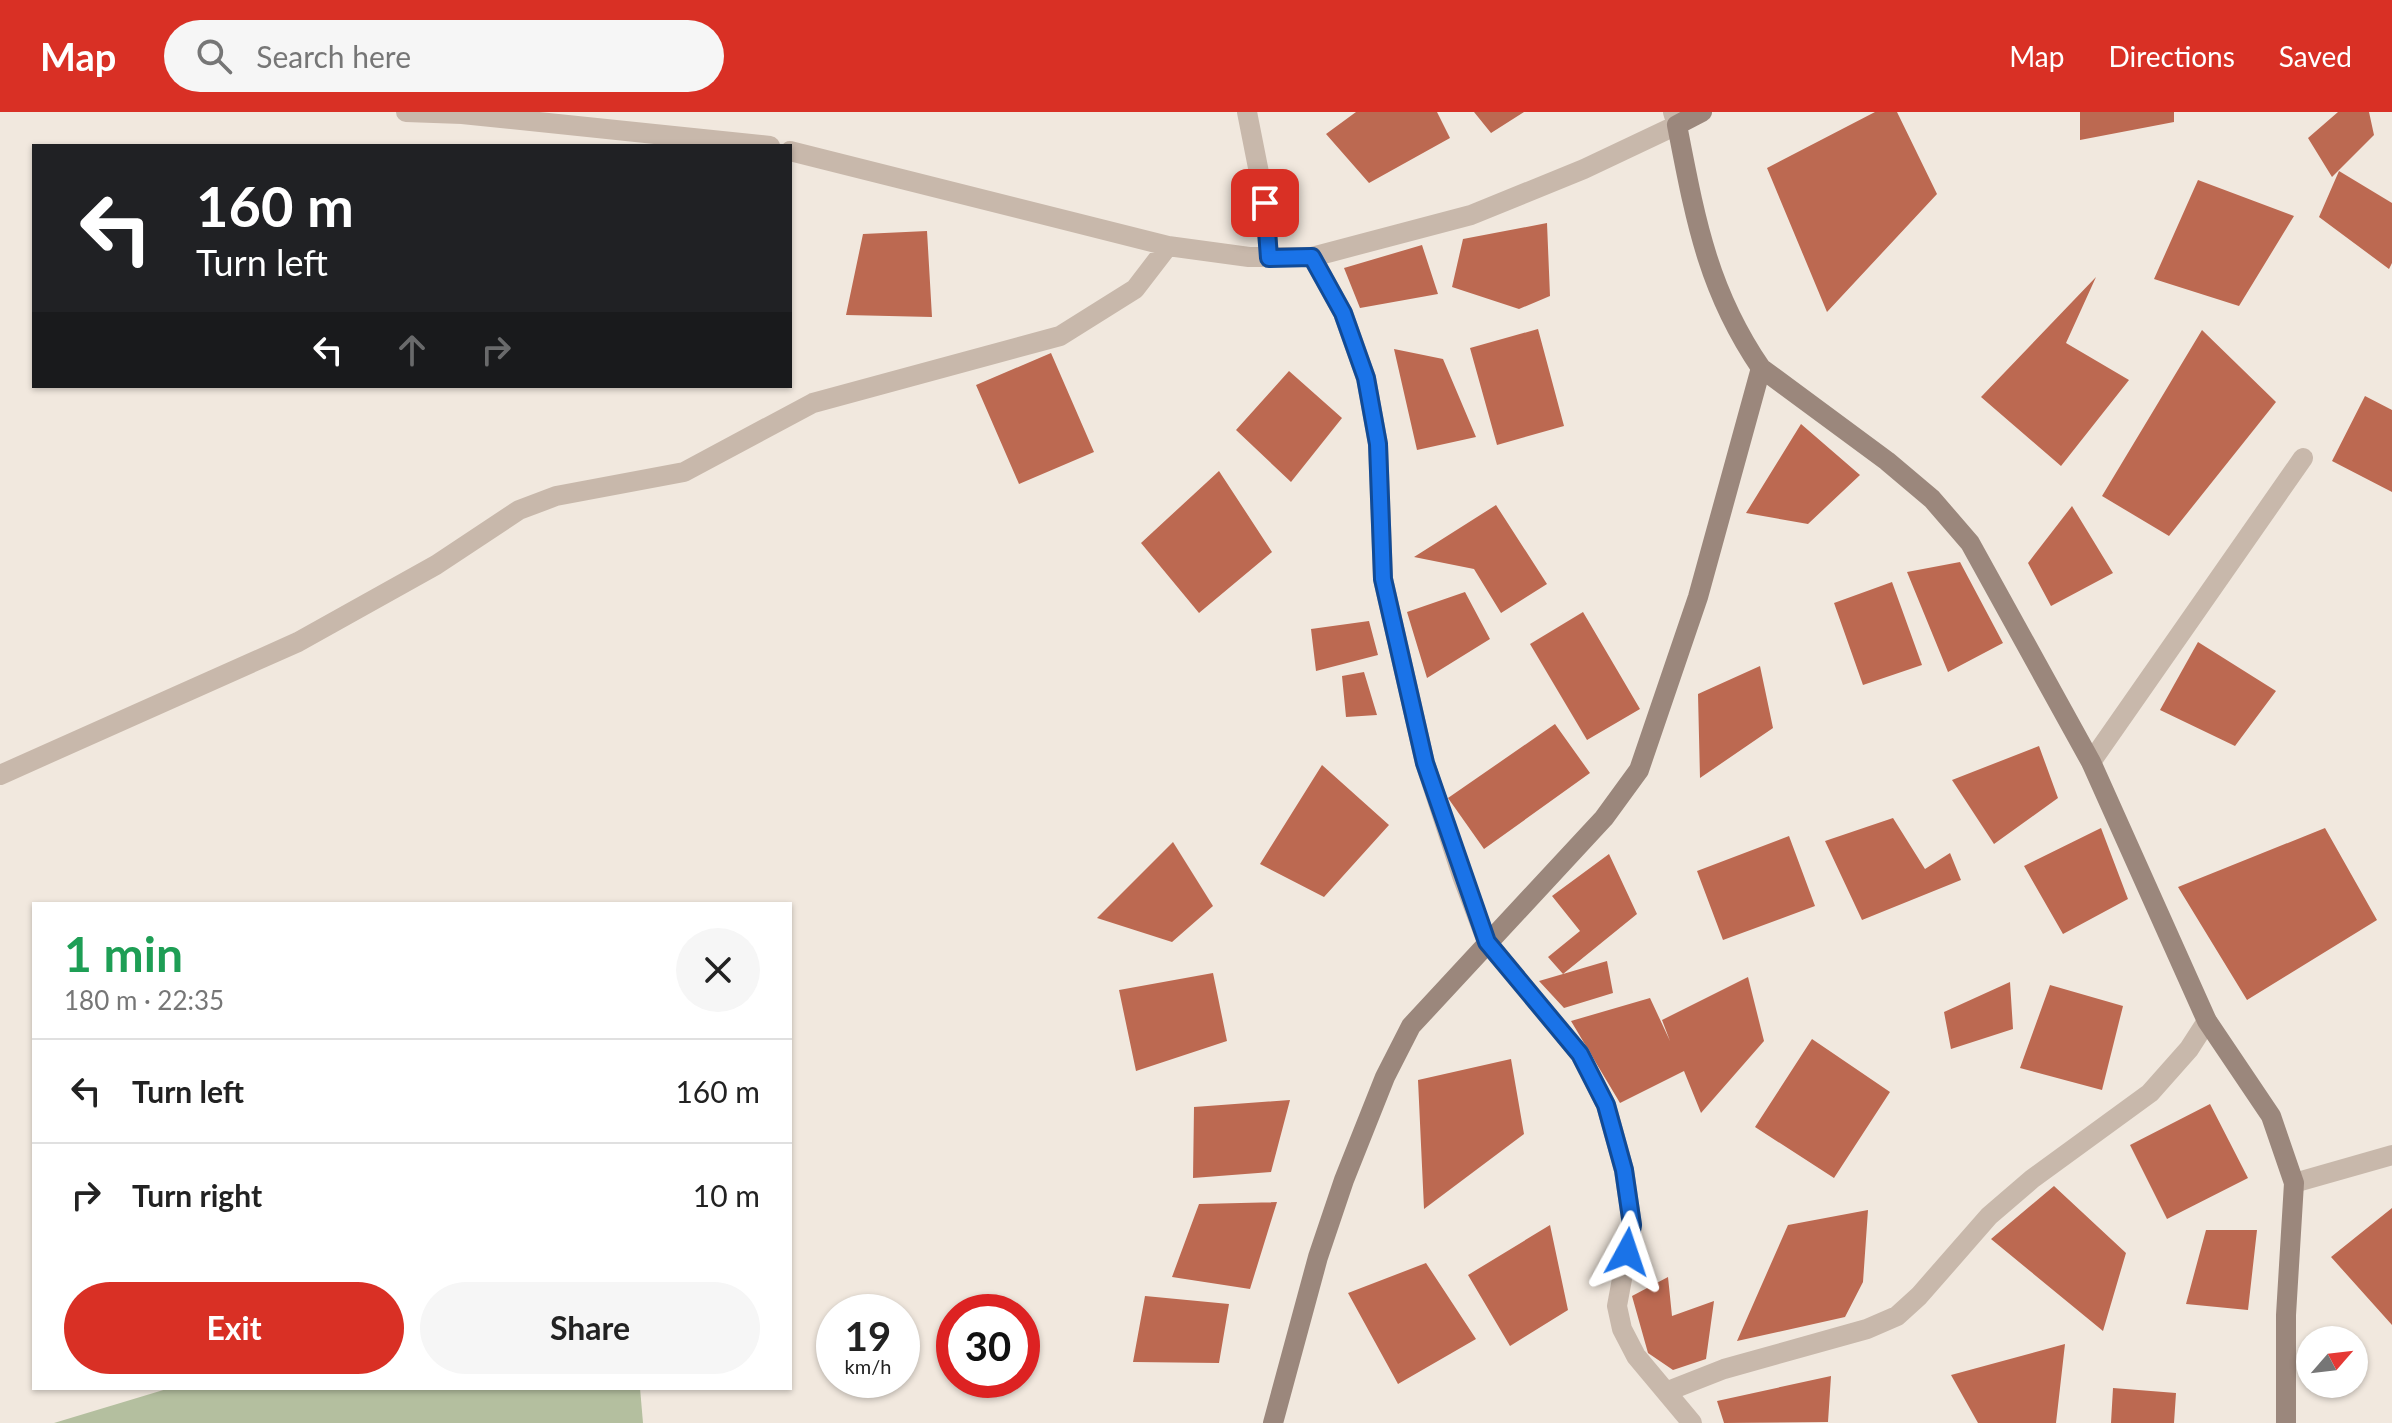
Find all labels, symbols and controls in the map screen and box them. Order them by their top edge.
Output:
search box [164,20,724,92]
text: Map [40,33,116,79]
icon: search [192,34,236,78]
text: Search here [256,38,411,74]
text: Map [2009,39,2064,73]
text: Directions [2108,39,2235,73]
text: Saved [2279,39,2352,73]
pin [1231,169,1299,237]
text: 160 m [196,172,354,239]
icon: left [64,176,168,280]
icon: arrive [1243,181,1287,225]
text: Turn left [196,240,328,284]
icon: left [306,328,350,372]
icon: ahead [390,328,434,372]
icon: right [474,328,518,372]
text: 1 min [64,925,183,982]
button: close [676,928,760,1012]
text: 180 m · 22:35 [64,984,224,1016]
icon: left [64,1069,108,1113]
text: Turn left [132,1073,244,1109]
text: 160 m [675,1073,760,1109]
icon: right [64,1173,108,1217]
text: Turn right [132,1177,262,1213]
text: 10 m [693,1177,760,1213]
position arrow [1585,1210,1669,1294]
button: Exit [64,1282,404,1374]
button: Share [420,1282,760,1374]
speed limit sign: 30 [936,1294,1040,1398]
text: 19 [845,1312,891,1360]
north arrow [2296,1326,2368,1398]
map controls [2296,1326,2368,1398]
text: km/h [845,1354,891,1378]

